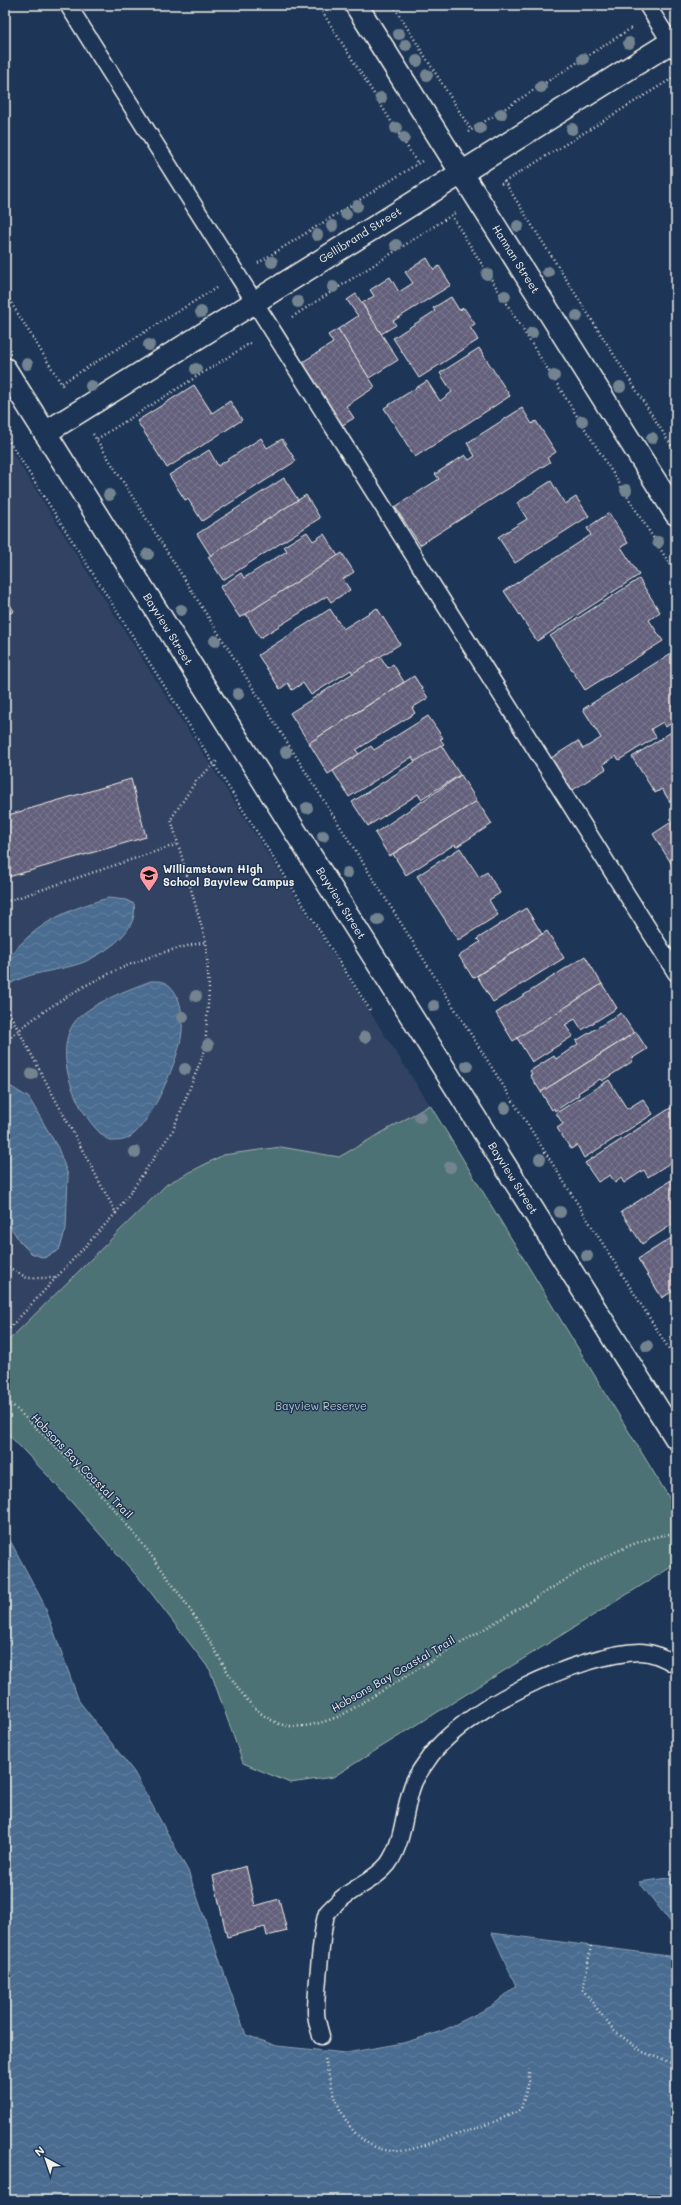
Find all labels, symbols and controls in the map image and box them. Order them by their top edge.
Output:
street label: Gellibrand Street [316,203,404,266]
street label: Hannan Street [489,222,544,296]
street label: Bayview Street [140,590,197,668]
place label: Williamstown High School Bayview Campus [163,861,295,889]
school or university icon: Williamstown High School Bayview Campus [138,864,160,892]
street label: Bayview Street [313,864,370,942]
street label: Bayview Street [485,1139,542,1217]
park label: Bayview Reserve [275,1398,367,1413]
street label: Hobsons Bay Coastal Trail [28,1410,136,1521]
street label: Hobsons Bay Coastal Trail [328,1632,457,1715]
north arrow [26,2139,66,2179]
text: N [31,2143,47,2159]

